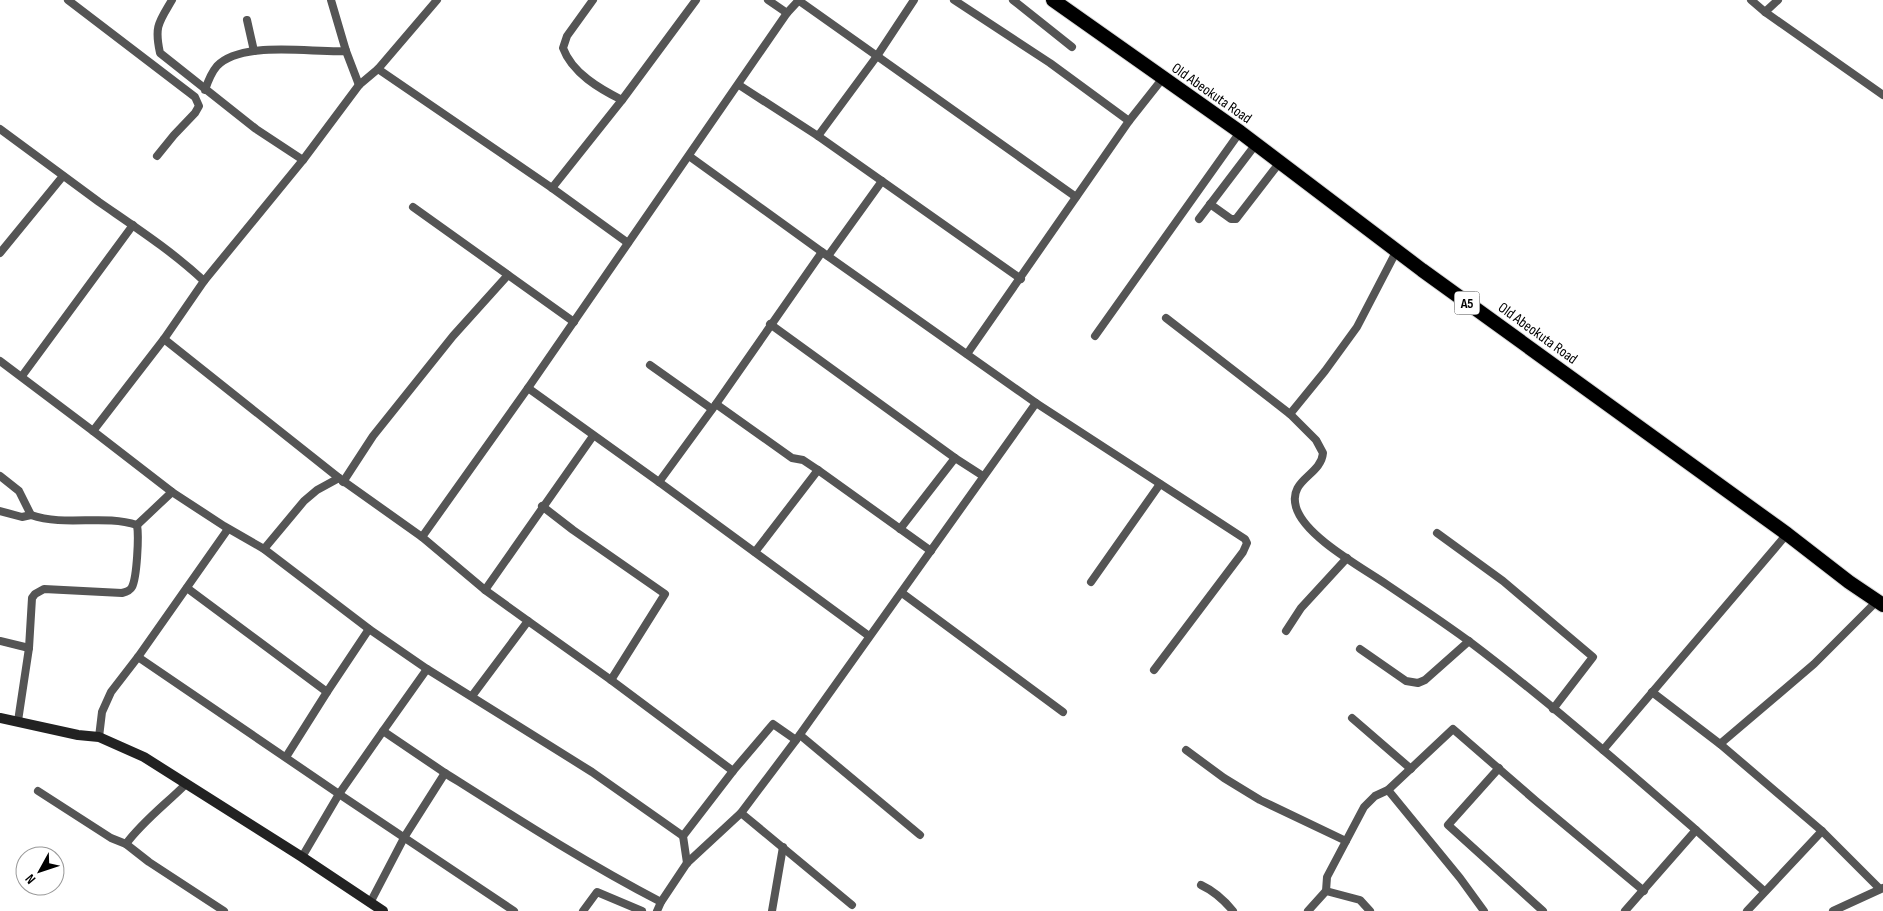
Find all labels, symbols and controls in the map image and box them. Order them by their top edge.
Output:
street label: Old Abeokuta Road [1168,59,1255,128]
road number: A5 [1454,292,1480,314]
street label: Old Abeokuta Road [1494,298,1581,369]
north arrow [15,846,65,896]
text: N [22,871,39,887]

